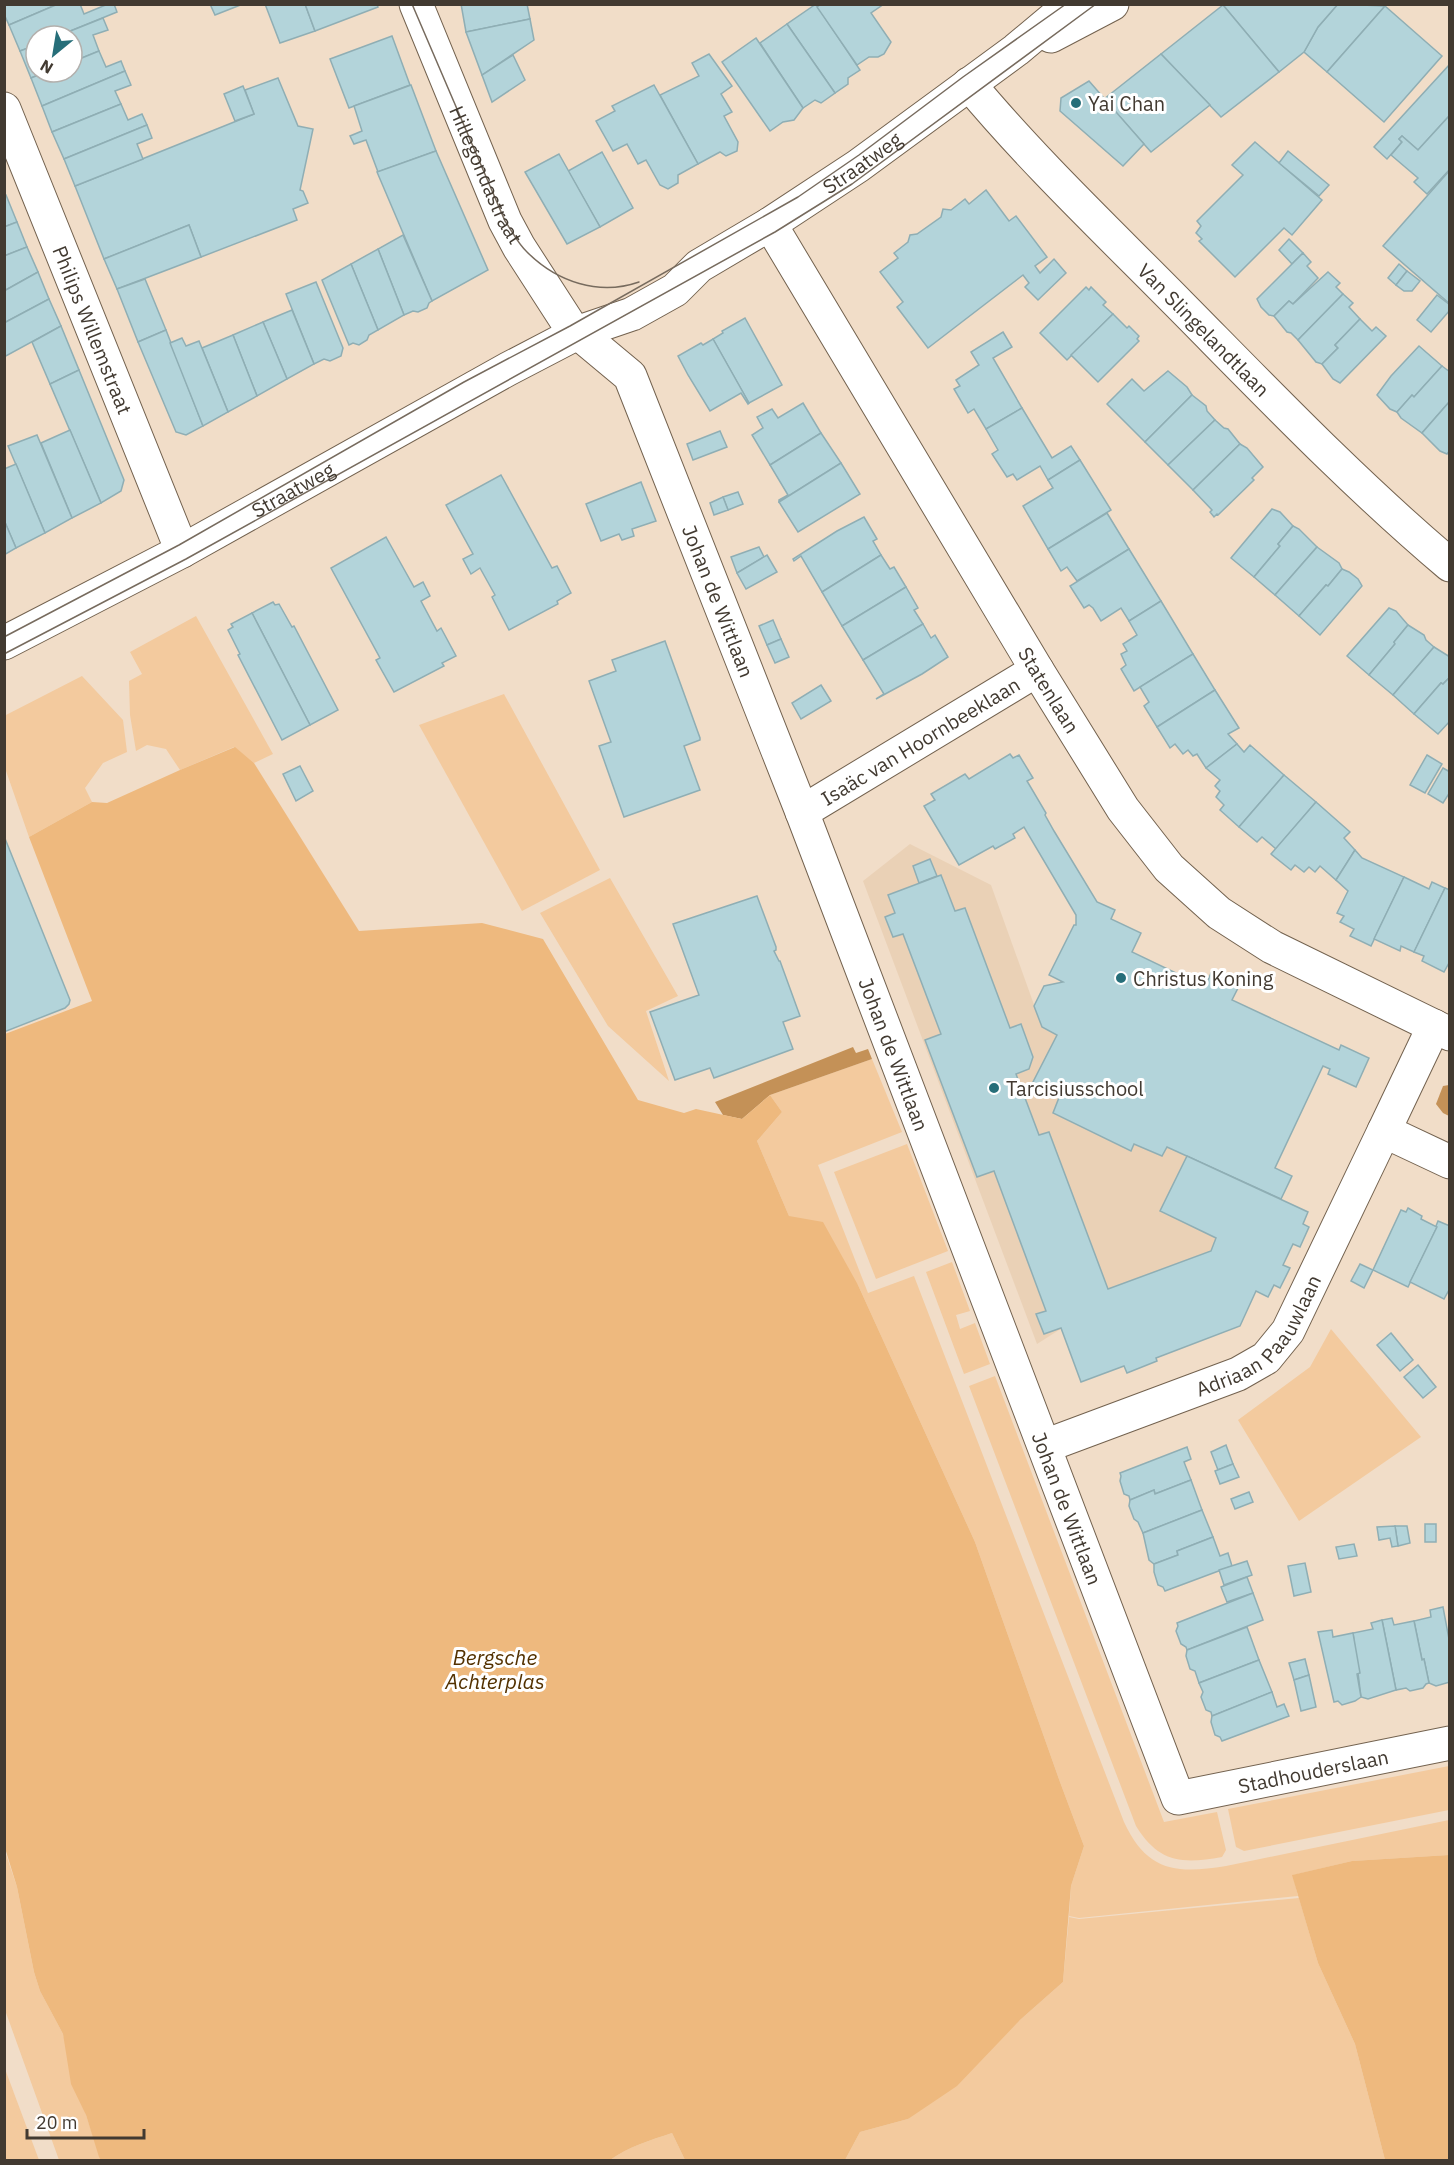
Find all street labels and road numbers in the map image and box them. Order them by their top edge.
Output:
street label: Hillegondastraat [444,101,529,249]
street label: Straatweg [817,125,907,200]
street label: Philips Willemstraat [47,242,139,418]
street label: Van Slingelandtlaan [1132,257,1276,402]
street label: Straatweg [246,455,339,523]
street label: Johan de Wittlaan [676,521,761,681]
street label: Statenlaan [1012,641,1086,738]
street label: Isaäc van Hoornbeeklaan [816,670,1025,811]
street label: Johan de Wittlaan [853,974,936,1134]
street label: Adriaan Paauwlaan [1192,1270,1327,1402]
street label: Johan de Wittlaan [1026,1428,1109,1589]
street label: Stadhouderslaan [1236,1742,1391,1799]

